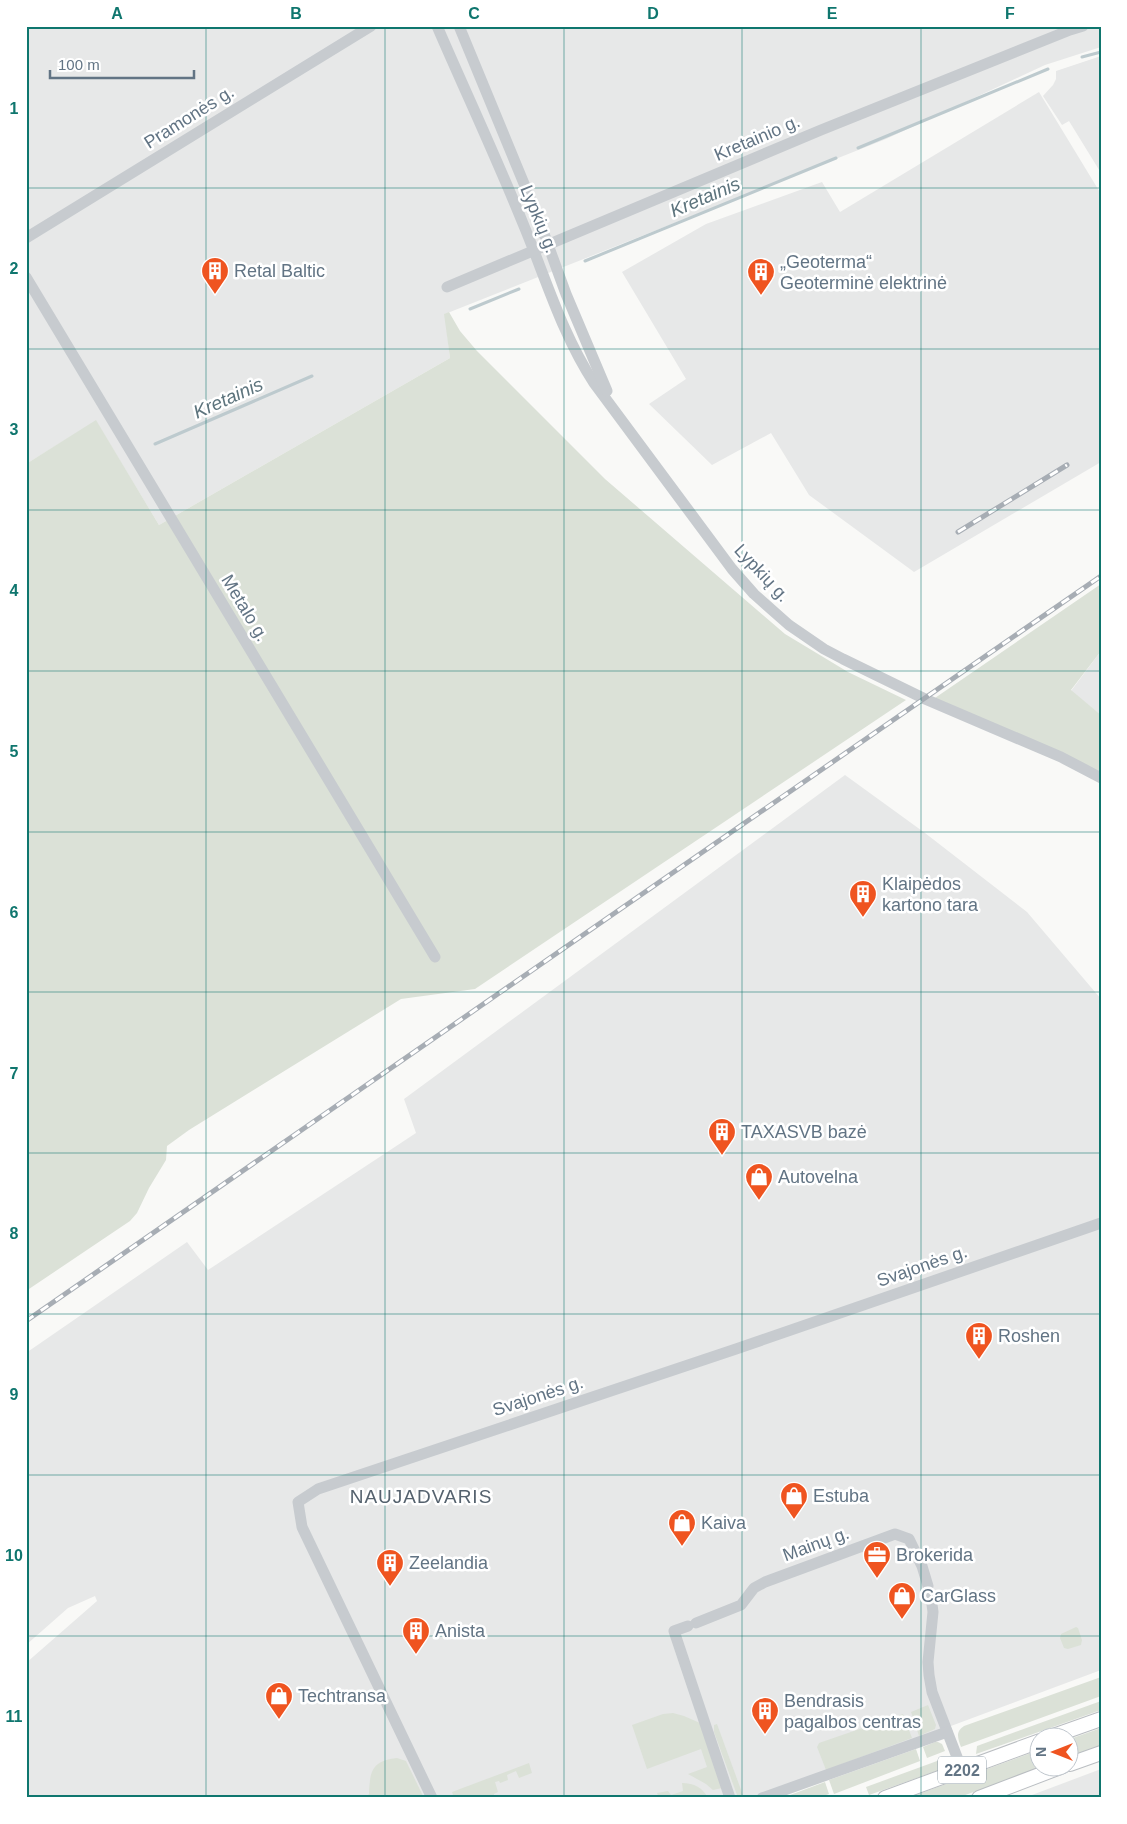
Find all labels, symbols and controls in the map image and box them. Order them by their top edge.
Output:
text: A [111,5,123,22]
text: B [290,5,302,22]
text: C [468,5,480,22]
text: D [647,5,659,22]
text: E [827,5,838,22]
text: F [1005,5,1015,22]
scale bar [50,48,194,80]
text: 100 m [58,56,100,73]
street label: Pramonės g. [140,81,238,153]
text: 1 [10,100,19,117]
street label: Kretainio g. [711,111,803,165]
water label: Kretainis [667,173,744,221]
street label: Lypkių g. [516,182,562,256]
place label: „Geoterma“ Geoterminė elektrinė [780,252,947,293]
building icon: Retal Baltic [200,256,230,295]
building icon: „Geoterma“ Geoterminė elektrinė [746,257,776,296]
text: 2 [10,260,19,277]
place label: Retal Baltic [234,261,325,281]
water label: Kretainis [190,373,266,423]
text: 3 [10,421,19,438]
street label: Lypkių g. [730,540,794,606]
street label: Metalo g. [217,571,273,645]
text: 4 [10,582,19,599]
text: 5 [10,743,19,760]
place label: Klaipėdos kartono tara [882,874,979,915]
building icon: Klaipėdos kartono tara [848,879,878,918]
text: 6 [10,904,19,921]
text: 7 [10,1065,19,1082]
building icon: TAXASVB bazė [707,1117,737,1156]
place label: TAXASVB bazė [741,1122,867,1142]
shop icon: Autovelna [744,1162,774,1201]
place label: Autovelna [778,1167,859,1187]
text: 8 [10,1225,19,1242]
street label: Svajonės g. [874,1241,970,1291]
building icon: Roshen [964,1321,994,1360]
place label: Roshen [998,1326,1060,1346]
street label: Svajonės g. [490,1372,586,1420]
text: 9 [10,1386,19,1403]
shop icon: Estuba [779,1481,809,1520]
district label: NAUJADVARIS [350,1486,492,1507]
place label: Estuba [813,1486,870,1506]
shop icon: Kaiva [667,1508,697,1547]
place label: Kaiva [701,1513,747,1533]
street label: Mainų g. [780,1523,852,1565]
office icon: Brokerida [862,1540,892,1579]
place label: Brokerida [896,1545,974,1565]
text: 10 [5,1547,23,1564]
building icon: Zeelandia [375,1548,405,1587]
place label: Zeelandia [409,1553,489,1573]
shop icon: CarGlass [887,1581,917,1620]
place label: CarGlass [921,1586,996,1606]
building icon: Anista [401,1616,431,1655]
place label: Anista [435,1621,486,1641]
shop icon: Techtransa [264,1681,294,1720]
place label: Techtransa [298,1686,387,1706]
place label: Bendrasis pagalbos centras [784,1691,921,1732]
building icon: Bendrasis pagalbos centras [750,1696,780,1735]
text: 11 [6,1708,23,1725]
north arrow [1030,1726,1080,1776]
text: N [1033,1747,1049,1757]
road number: 2202 [938,1756,986,1784]

